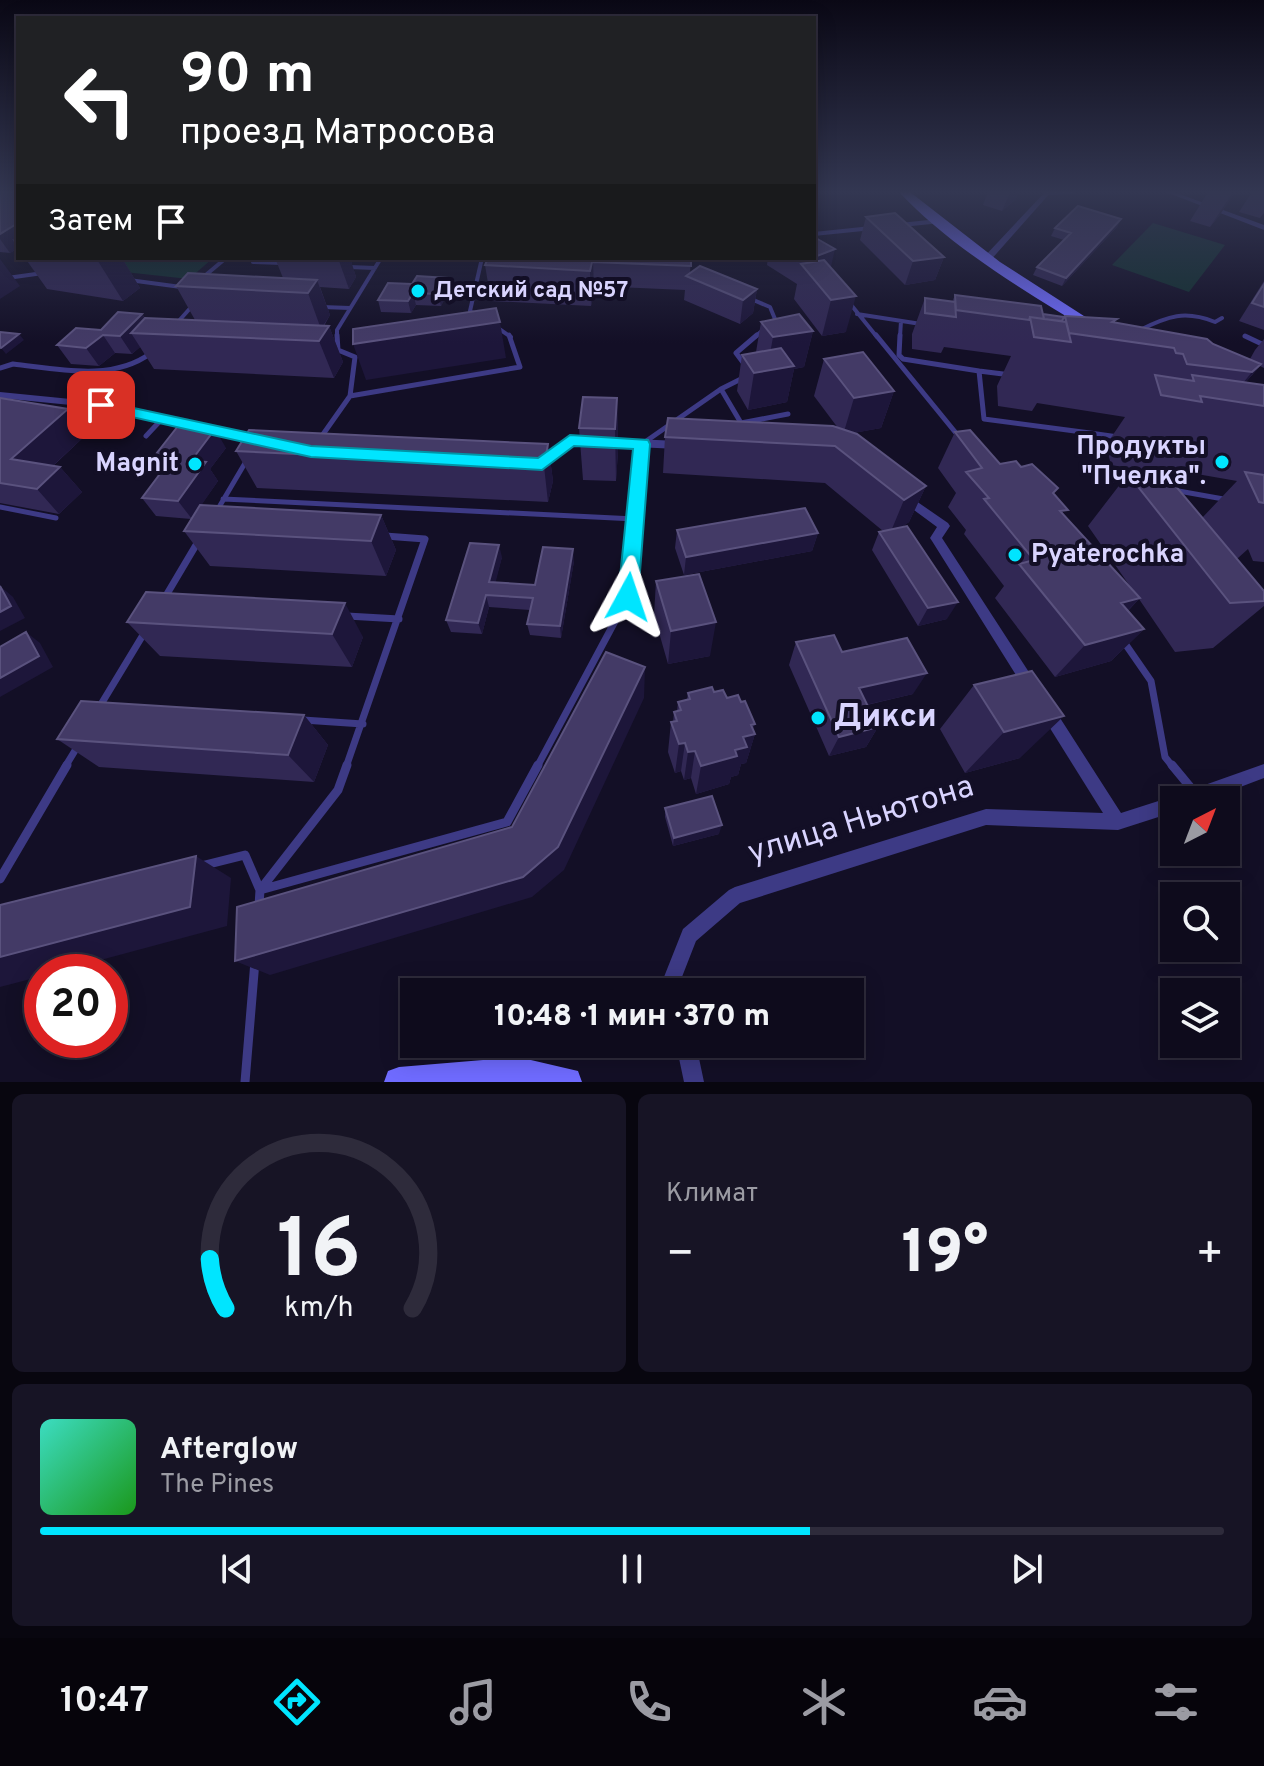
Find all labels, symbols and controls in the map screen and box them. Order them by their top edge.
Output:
text: 90 m [180,42,315,112]
icon: left [48,48,152,152]
text: проезд Матросова [180,111,496,157]
icon: arrive [149,200,193,244]
text: Затем [48,204,133,241]
place label: Детский сад №57 [434,278,628,305]
marker: Детский сад №57 [409,282,427,300]
pin [67,371,135,439]
icon: arrive [79,383,123,427]
place label: Продукты "Пчелка". [1076,431,1206,494]
place label: Magnit [95,448,179,481]
marker: Продукты "Пчелка". [1213,453,1231,471]
marker: Magnit [186,455,204,473]
place label: Pyaterochka [1031,539,1184,572]
marker: Pyaterochka [1006,546,1024,564]
position arrow [586,555,670,639]
place label: Дикси [834,698,937,738]
marker: Дикси [809,709,827,727]
street label: улица Ньютона [743,768,979,874]
north arrow [1160,786,1240,866]
map controls [1160,786,1240,1058]
button: search [1160,882,1240,962]
speed limit sign: 20 [24,954,128,1058]
button: layers [1160,978,1240,1058]
text: 10:48 · 1 мин · 370 m [494,999,770,1036]
text: Климат [666,1178,758,1211]
text: 16 [277,1202,361,1307]
text: 19° [902,1218,988,1294]
text: − [666,1228,694,1284]
text: + [1196,1228,1224,1284]
text: km/h [284,1291,354,1327]
text: Afterglow [160,1432,298,1469]
text: The Pines [160,1469,274,1502]
icon: previous [215,1547,259,1591]
icon: pause [610,1547,654,1591]
icon: next [1005,1547,1049,1591]
icon: directions [269,1674,325,1730]
icon: music [445,1674,501,1730]
icon: phone [621,1674,677,1730]
icon: climate [796,1674,852,1730]
icon: car [972,1674,1028,1730]
icon: filters [1148,1674,1204,1730]
text: 10:47 [60,1679,149,1725]

